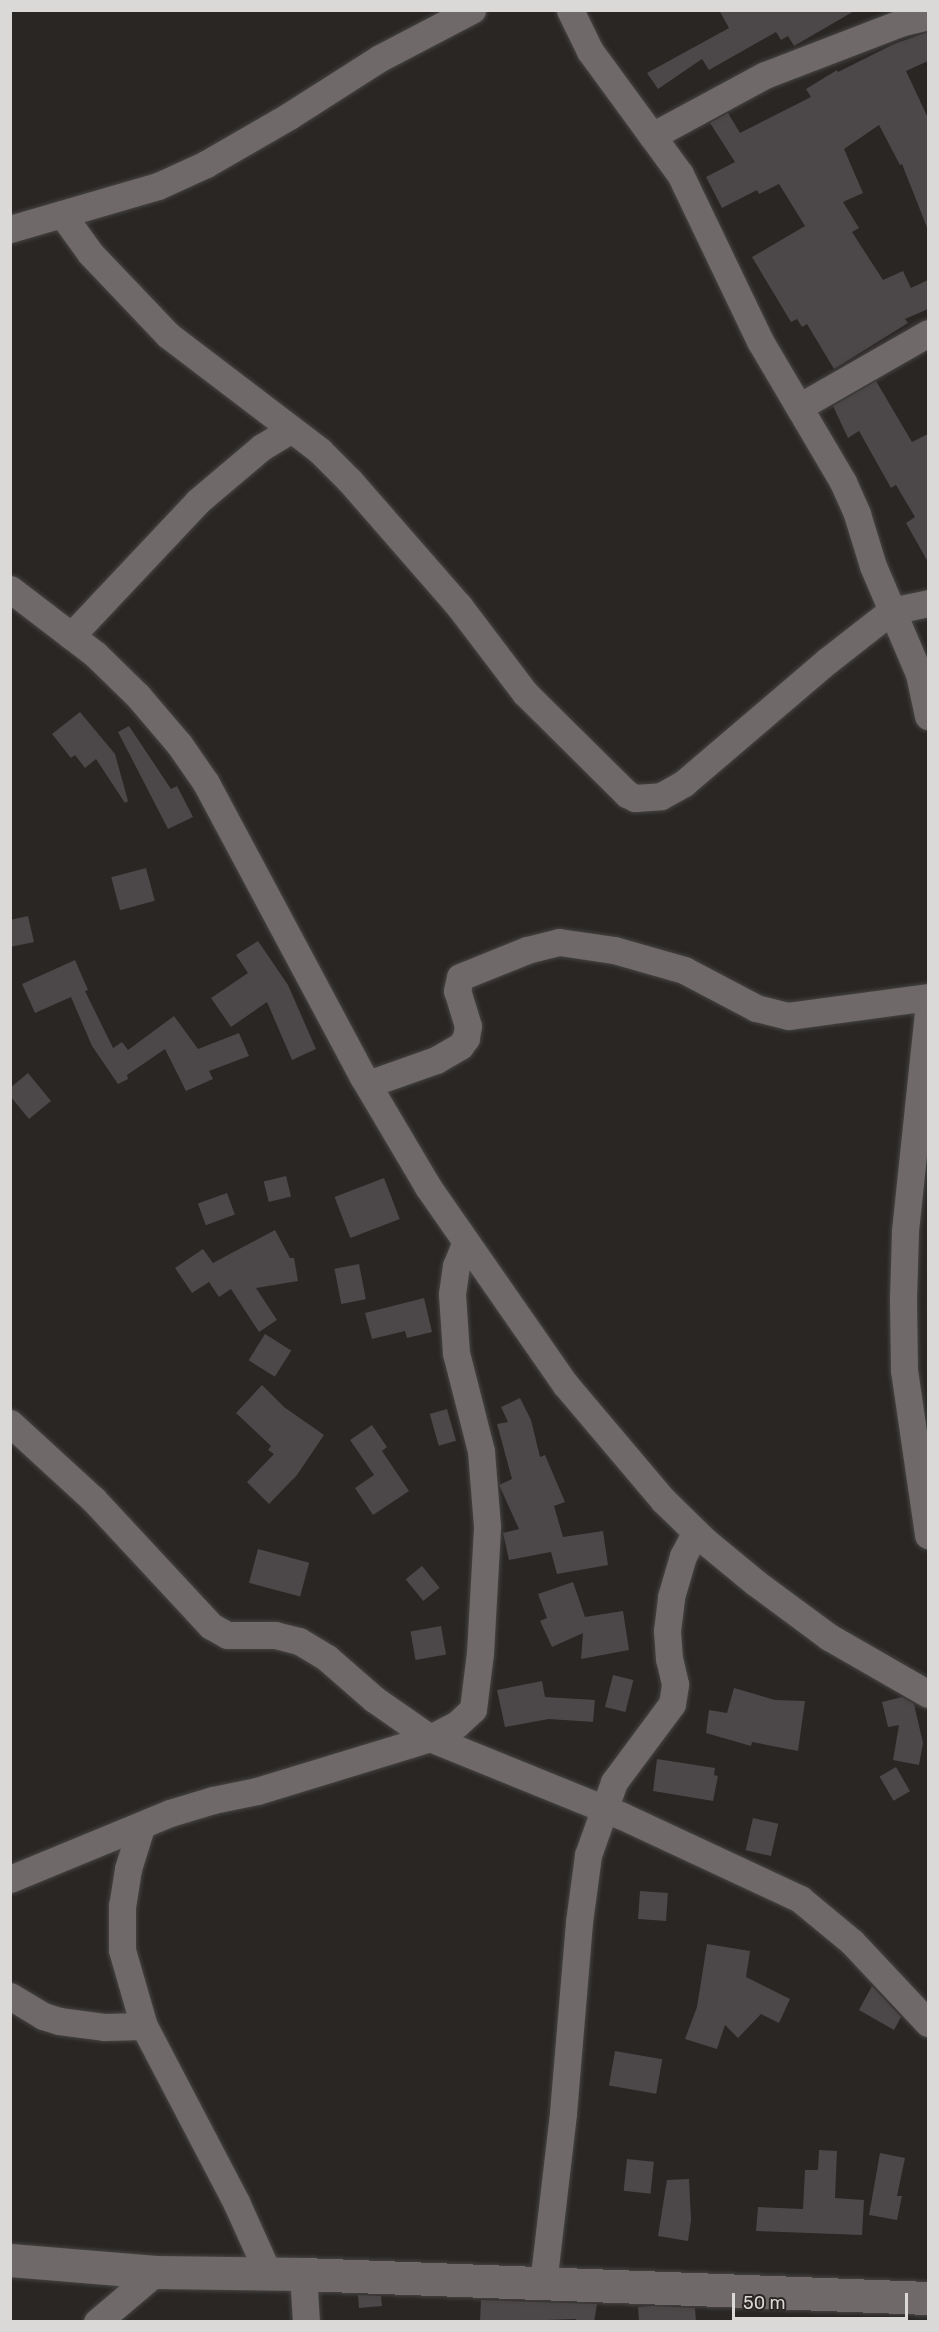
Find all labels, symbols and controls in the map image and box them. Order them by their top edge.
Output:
scale bar [735,2281,910,2319]
text: 50 m [743,2292,786,2314]

